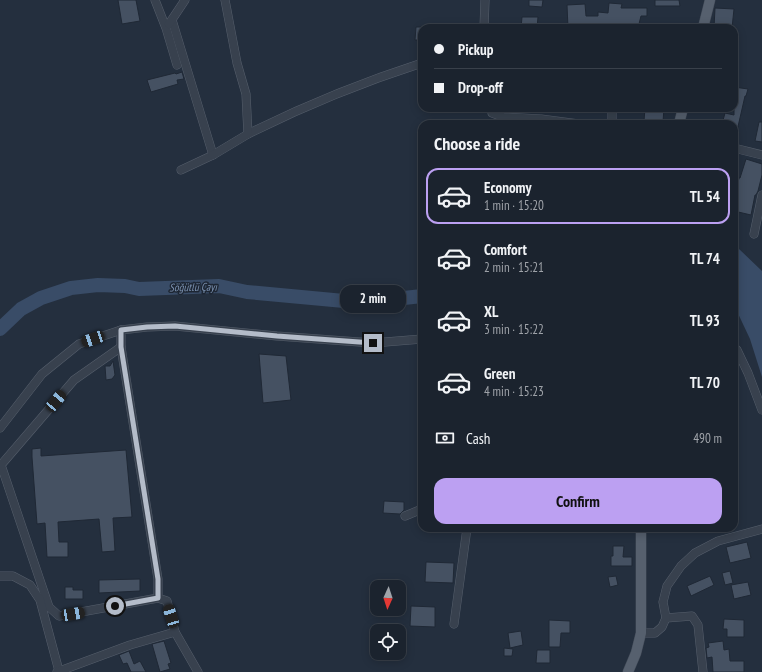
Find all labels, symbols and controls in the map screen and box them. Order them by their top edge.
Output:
text: Pickup [458,40,493,59]
text: Drop-off [458,78,503,97]
text: Choose a ride [434,132,520,155]
icon: car [436,178,472,214]
text: Economy [484,178,532,197]
text: TL 54 [690,187,720,206]
text: 1 min · 15:20 [484,197,544,214]
icon: car [436,240,472,276]
text: Comfort [484,240,527,259]
text: TL 74 [690,249,720,268]
text: 2 min · 15:21 [484,259,544,276]
water label: Söğütlü Çayı [169,280,217,294]
callout: 2 min [340,285,406,313]
text: 2 min [360,290,386,307]
icon: car [436,302,472,338]
text: XL [484,302,498,321]
text: TL 93 [690,311,720,330]
text: 3 min · 15:22 [484,321,544,338]
car [80,329,106,349]
route end [364,334,382,352]
icon: car [436,364,472,400]
text: Green [484,364,516,383]
text: TL 70 [690,373,720,392]
text: 4 min · 15:23 [484,383,544,400]
car [44,388,68,414]
icon: cash [434,427,456,449]
text: Cash [466,429,490,448]
text: 490 m [693,430,722,447]
button: Confirm [434,478,722,524]
north arrow [370,580,406,616]
map controls [370,580,406,660]
route start [106,597,124,615]
car [162,603,180,629]
car [60,606,86,622]
button: locate [370,624,406,660]

